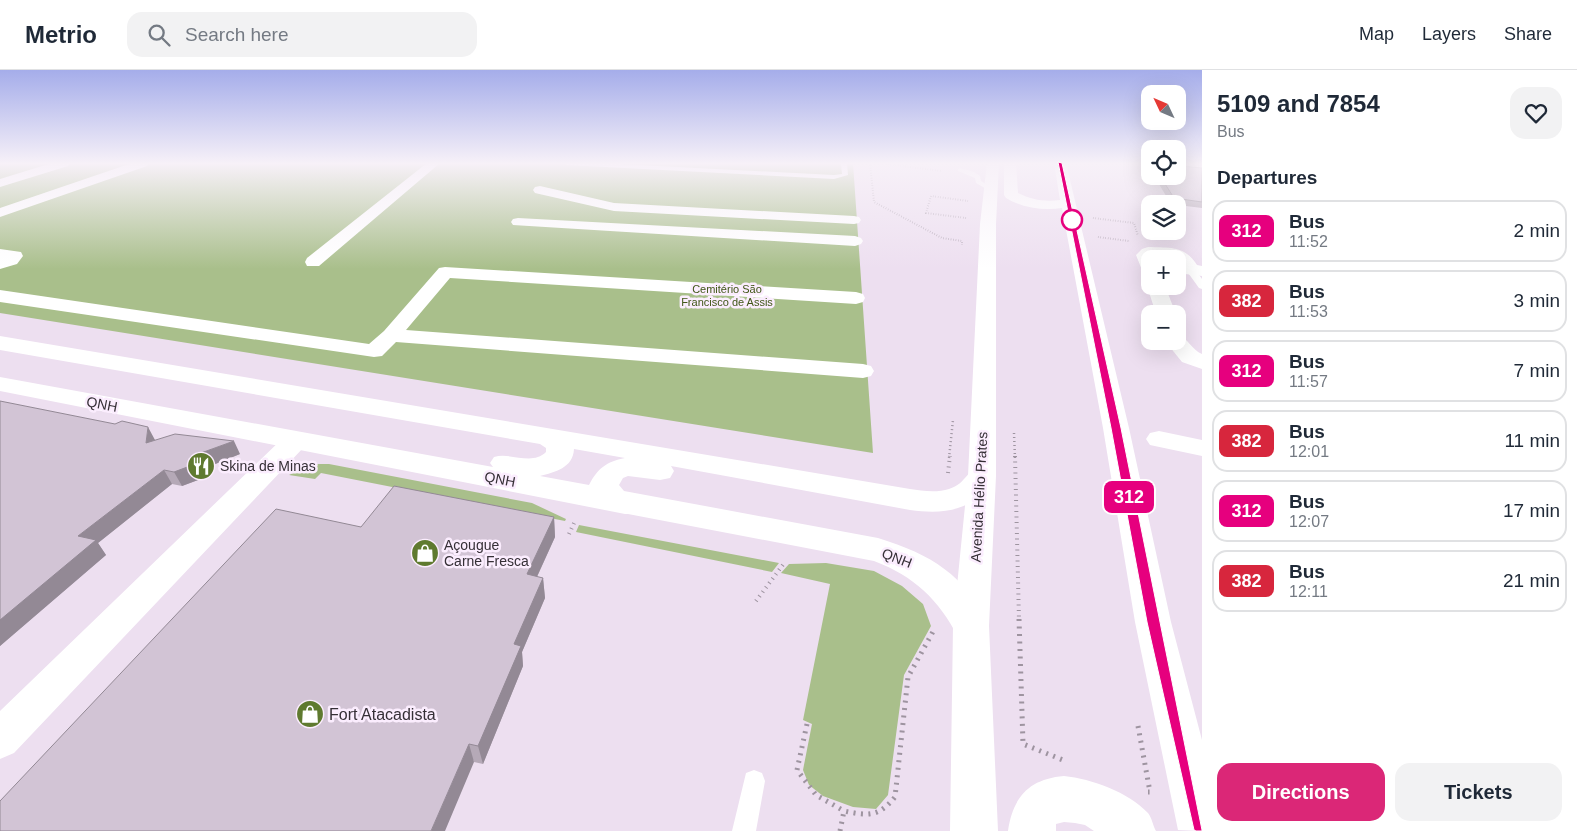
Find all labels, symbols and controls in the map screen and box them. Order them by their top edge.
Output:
search box [127,12,477,57]
text: Metrio [25,21,97,48]
icon: search [145,21,173,49]
text: Search here [185,24,289,45]
text: Map [1359,24,1394,44]
text: Layers [1422,24,1476,44]
text: Share [1504,24,1552,44]
north arrow [1141,85,1186,130]
map controls [1141,85,1186,350]
button: heart [1510,87,1562,139]
text: 5109 and 7854 [1217,90,1380,117]
text: Bus [1217,123,1245,140]
button: locate [1141,140,1186,185]
text: Departures [1217,167,1317,188]
button: layers [1141,195,1186,240]
unlabelled marker [1061,209,1083,231]
text: Bus [1289,211,1325,232]
text: 2 min [1514,220,1560,241]
text: 312 [1231,221,1262,241]
text: 11:52 [1289,233,1328,250]
button: + [1141,250,1186,295]
text: Bus [1289,281,1325,302]
park label: Cemitério São Francisco de Assis [681,283,773,308]
text: 3 min [1514,290,1560,311]
text: 382 [1231,291,1262,311]
text: 11:53 [1289,303,1328,320]
button: − [1141,305,1186,350]
text: Bus [1289,351,1325,372]
text: 7 min [1514,360,1560,381]
text: 312 [1231,361,1262,381]
text: 11:57 [1289,373,1328,390]
street label: QNH [85,393,119,415]
text: Bus [1289,421,1325,442]
text: 11 min [1504,430,1560,451]
street label: Avenida Hélio Prates [968,431,990,563]
text: 382 [1231,431,1262,451]
text: 12:01 [1289,443,1329,460]
restaurant icon: Skina de Minas [186,451,216,481]
place label: Skina de Minas [220,458,316,474]
street label: QNH [483,468,517,490]
line badge: 312 [1100,481,1158,513]
text: 312 [1114,487,1144,507]
text: Bus [1289,491,1325,512]
text: 17 min [1503,500,1560,521]
text: 312 [1231,501,1262,521]
text: 12:07 [1289,513,1329,530]
place label: Açougue Carne Fresca [444,537,529,569]
shop icon: Açougue Carne Fresca [410,538,440,568]
street label: QNH [880,545,914,571]
text: Bus [1289,561,1325,582]
text: 21 min [1503,570,1560,591]
text: 382 [1231,571,1262,591]
text: 12:11 [1289,583,1328,600]
shop icon: Fort Atacadista [295,699,325,729]
place label: Fort Atacadista [329,706,436,723]
button: Directions [1217,763,1385,821]
button: Tickets [1395,763,1562,821]

